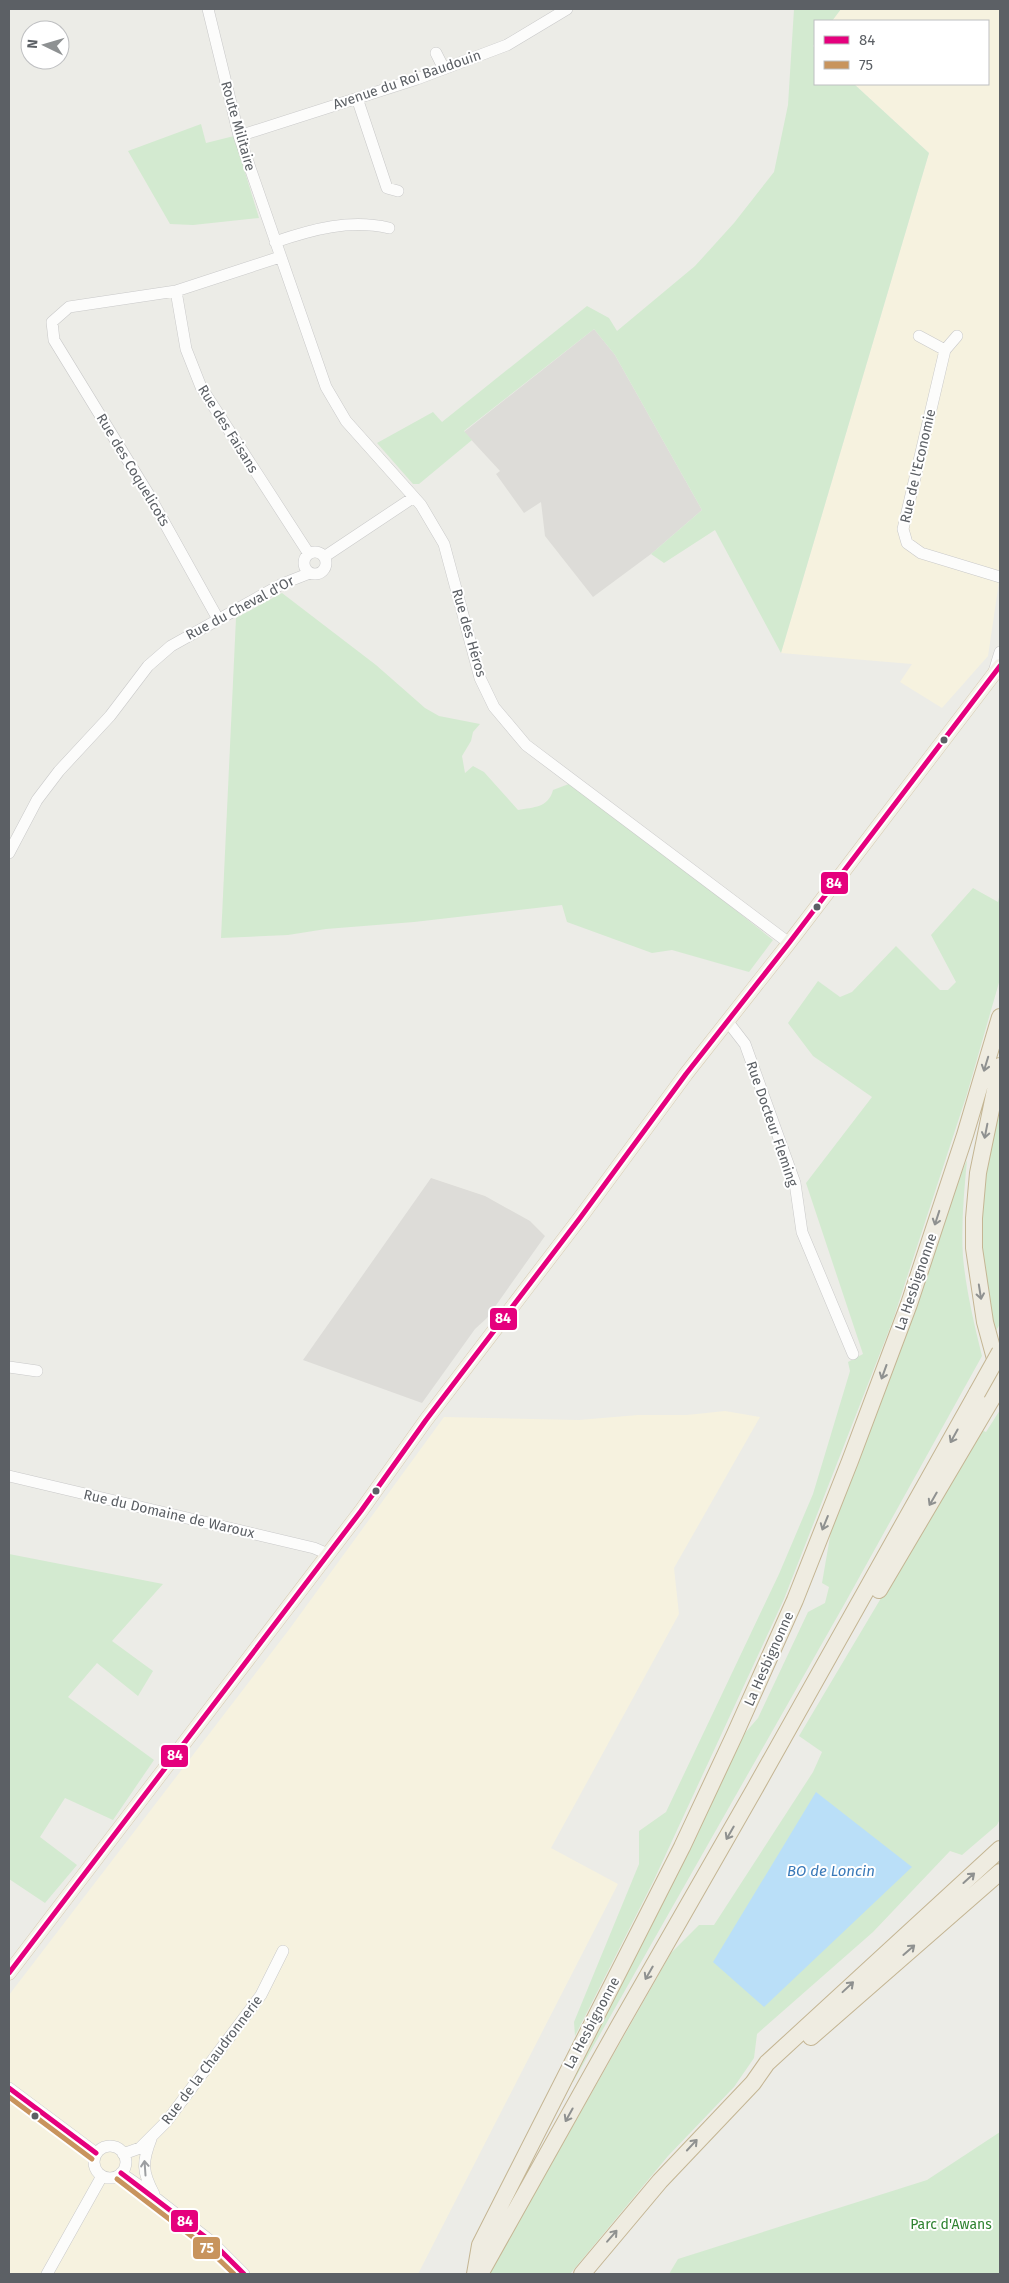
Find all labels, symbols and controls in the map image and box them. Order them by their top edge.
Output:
north arrow [20,20,70,70]
legend [814,20,989,85]
text: 84 [859,31,875,49]
text: N [24,39,41,49]
street label: Avenue du Roi Baudouin [331,47,483,113]
text: 75 [859,56,873,74]
street label: Route Militaire [217,79,259,173]
street label: Rue des Faisans [194,382,262,477]
street label: Rue de l'Economie [897,407,939,525]
street label: Rue des Coquelicots [93,411,174,530]
street label: Rue du Cheval d'Or [183,572,298,644]
street label: Rue des Héros [448,587,490,680]
unlabelled marker [939,735,949,745]
line badge: 84 [820,871,849,895]
text: 84 [826,875,842,892]
unlabelled marker [812,902,822,912]
one-way arrow [981,1055,991,1071]
street label: Rue Docteur Fleming [743,1059,802,1190]
one-way arrow [981,1122,990,1138]
one-way arrow [932,1210,941,1226]
street label: La Hesbignonne [891,1231,941,1333]
one-way arrow [975,1283,985,1299]
line badge: 84 [489,1307,518,1331]
text: 84 [495,1310,511,1327]
one-way arrow [878,1364,888,1379]
one-way arrow [948,1428,958,1442]
street label: Rue du Domaine de Waroux [82,1486,256,1542]
unlabelled marker [371,1486,381,1496]
one-way arrow [927,1491,937,1506]
one-way arrow [820,1515,829,1531]
street label: La Hesbignonne [741,1609,797,1709]
line badge: 84 [160,1744,189,1768]
text: 84 [167,1747,183,1764]
one-way arrow [725,1825,735,1840]
water label: BO de Loncin [787,1862,875,1880]
one-way arrow [962,1872,975,1884]
one-way arrow [903,1944,916,1956]
one-way arrow [643,1966,653,1980]
street label: La Hesbignonne [561,1974,623,2072]
one-way arrow [842,1981,855,1993]
street label: Rue de la Chaudronnerie [158,1992,266,2128]
one-way arrow [564,2107,574,2122]
unlabelled marker [30,2111,40,2121]
one-way arrow [686,2139,698,2152]
one-way arrow [140,2160,149,2176]
line badge: 84 [170,2209,199,2233]
text: 84 [177,2213,193,2230]
park label: Parc d'Awans [910,2216,992,2233]
one-way arrow [606,2230,617,2243]
line badge: 75 [192,2236,221,2260]
text: 75 [200,2240,214,2257]

